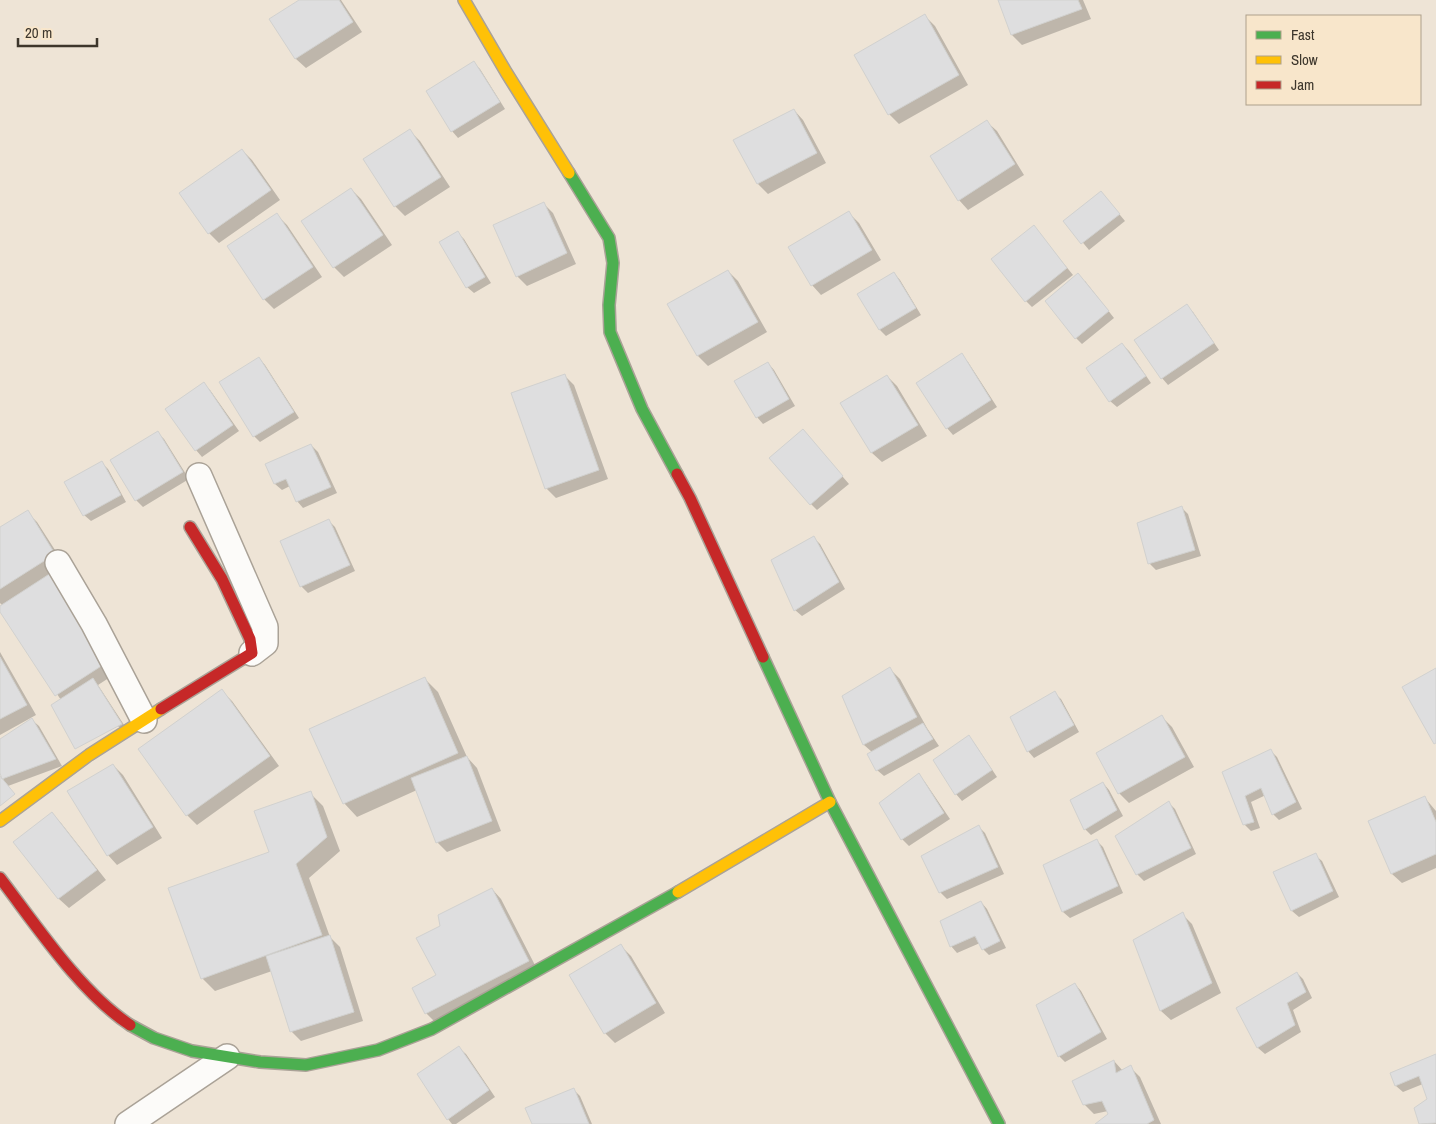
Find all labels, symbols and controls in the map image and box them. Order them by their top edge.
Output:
scale bar [18,15,96,47]
legend [1246,15,1421,105]
text: 20 m [25,22,52,43]
text: Fast [1291,24,1315,45]
text: Slow [1291,49,1318,70]
text: Jam [1291,74,1314,95]

